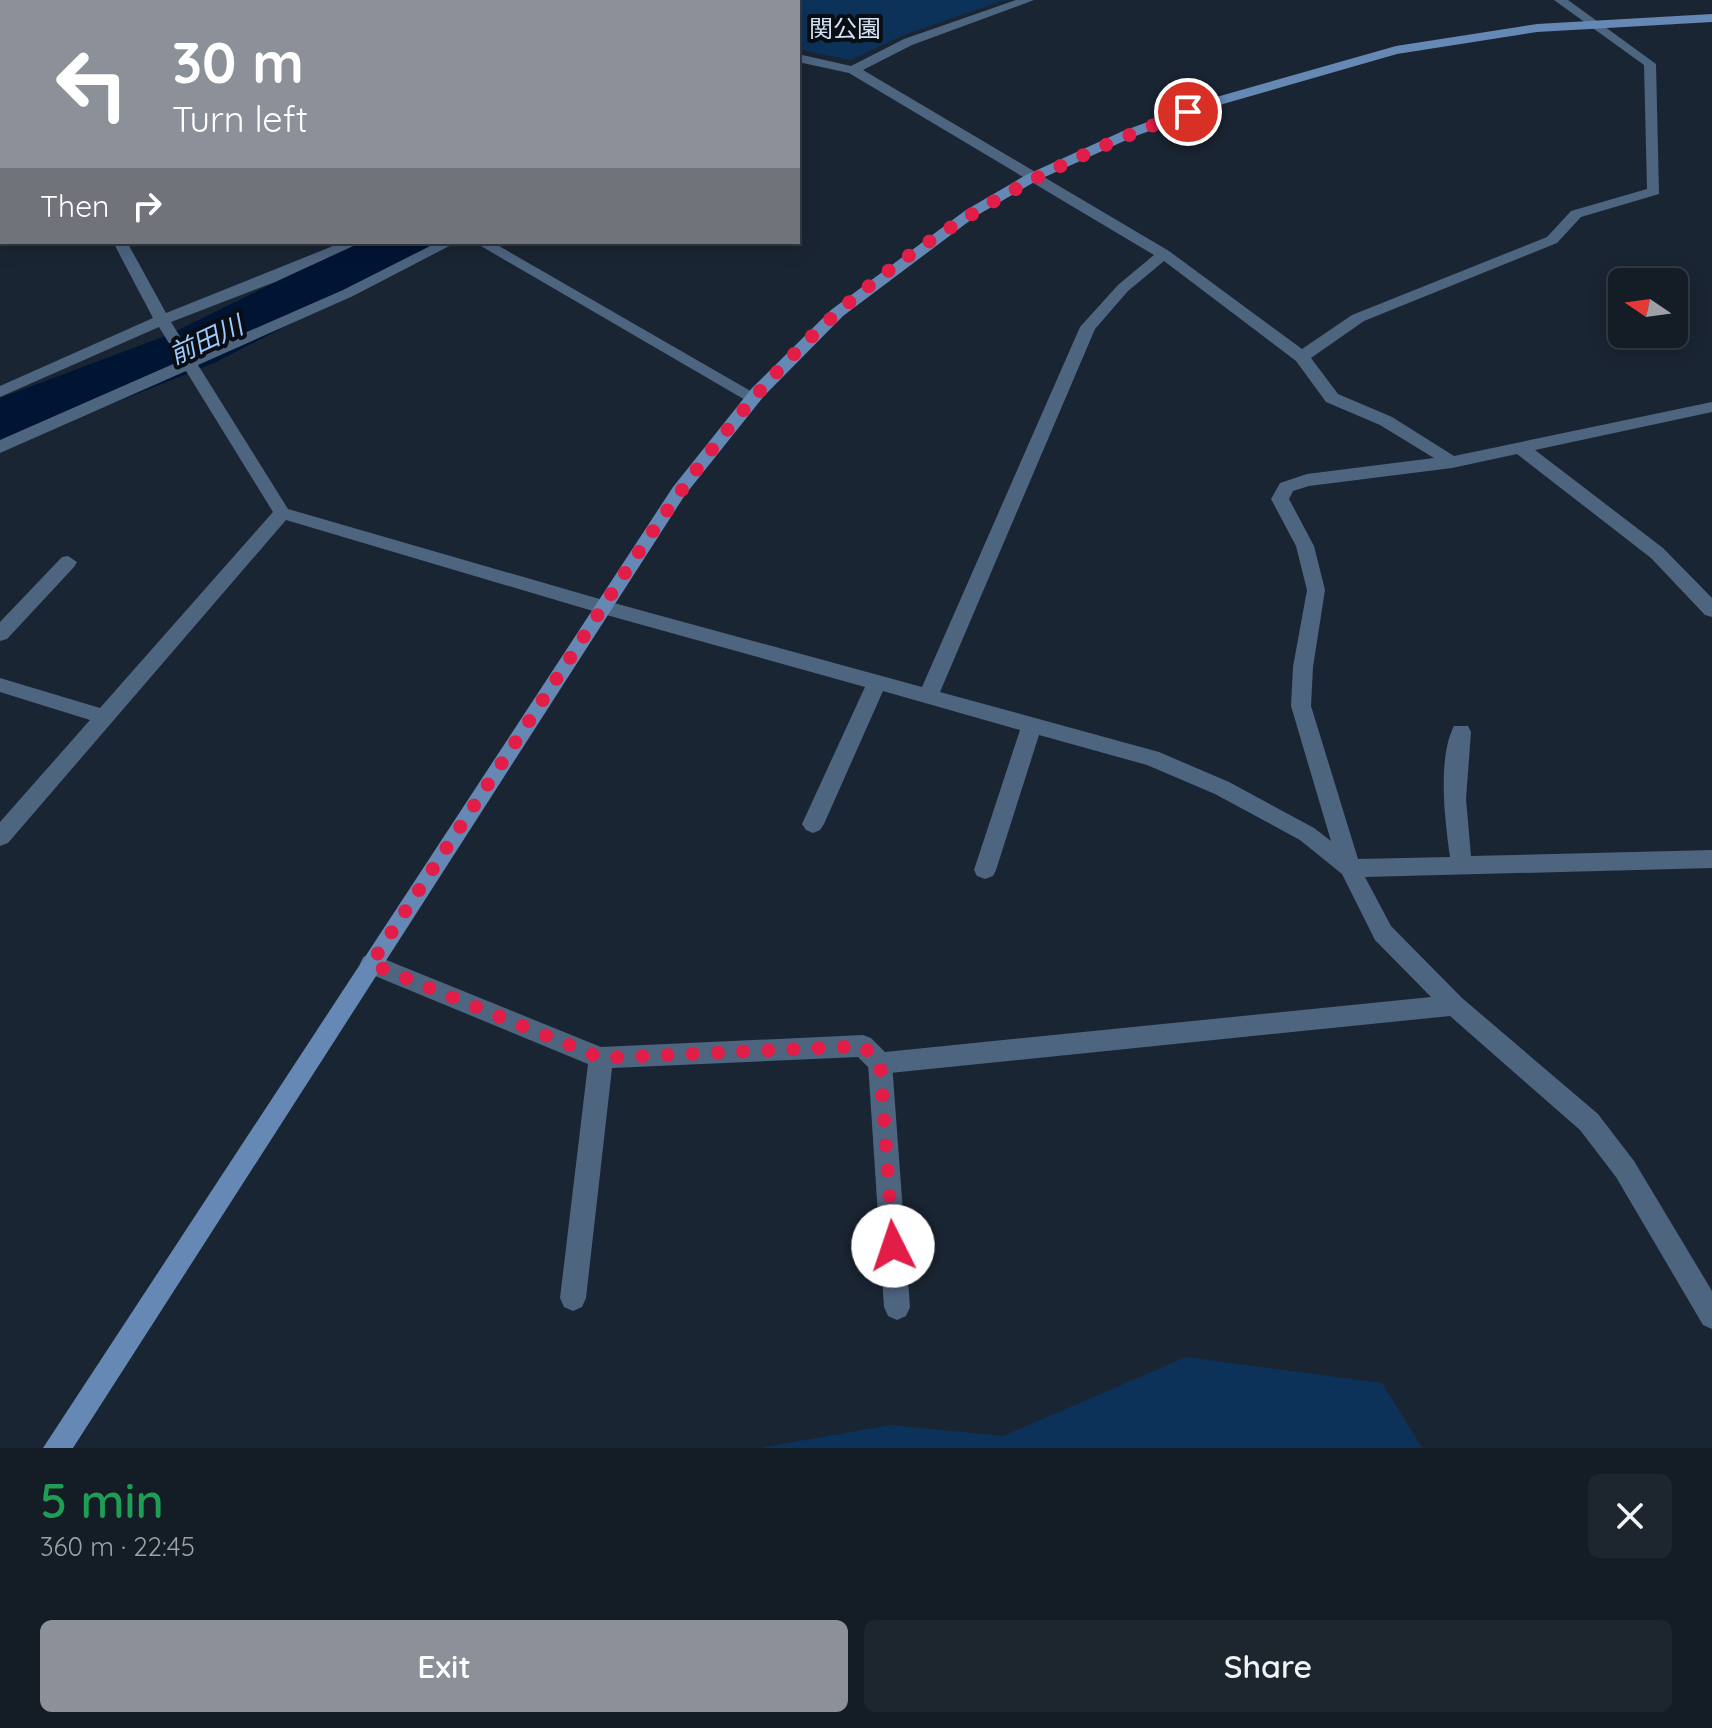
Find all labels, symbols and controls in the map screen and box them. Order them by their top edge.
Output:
park label: 関公園 [809,13,881,43]
text: 30 m [172,27,304,97]
icon: left [40,32,144,136]
pin [1154,78,1222,146]
icon: arrive [1166,90,1210,134]
text: Turn left [172,96,308,141]
icon: right [125,184,169,228]
text: Then [40,187,109,225]
north arrow [1608,268,1688,348]
map controls [1608,268,1688,348]
water label: 前田川 [163,307,251,371]
position arrow [851,1204,935,1288]
text: 5 min [40,1470,164,1530]
button: close [1588,1474,1672,1558]
text: 360 m · 22:45 [40,1530,195,1563]
button: Exit [40,1620,848,1712]
button: Share [864,1620,1672,1712]

